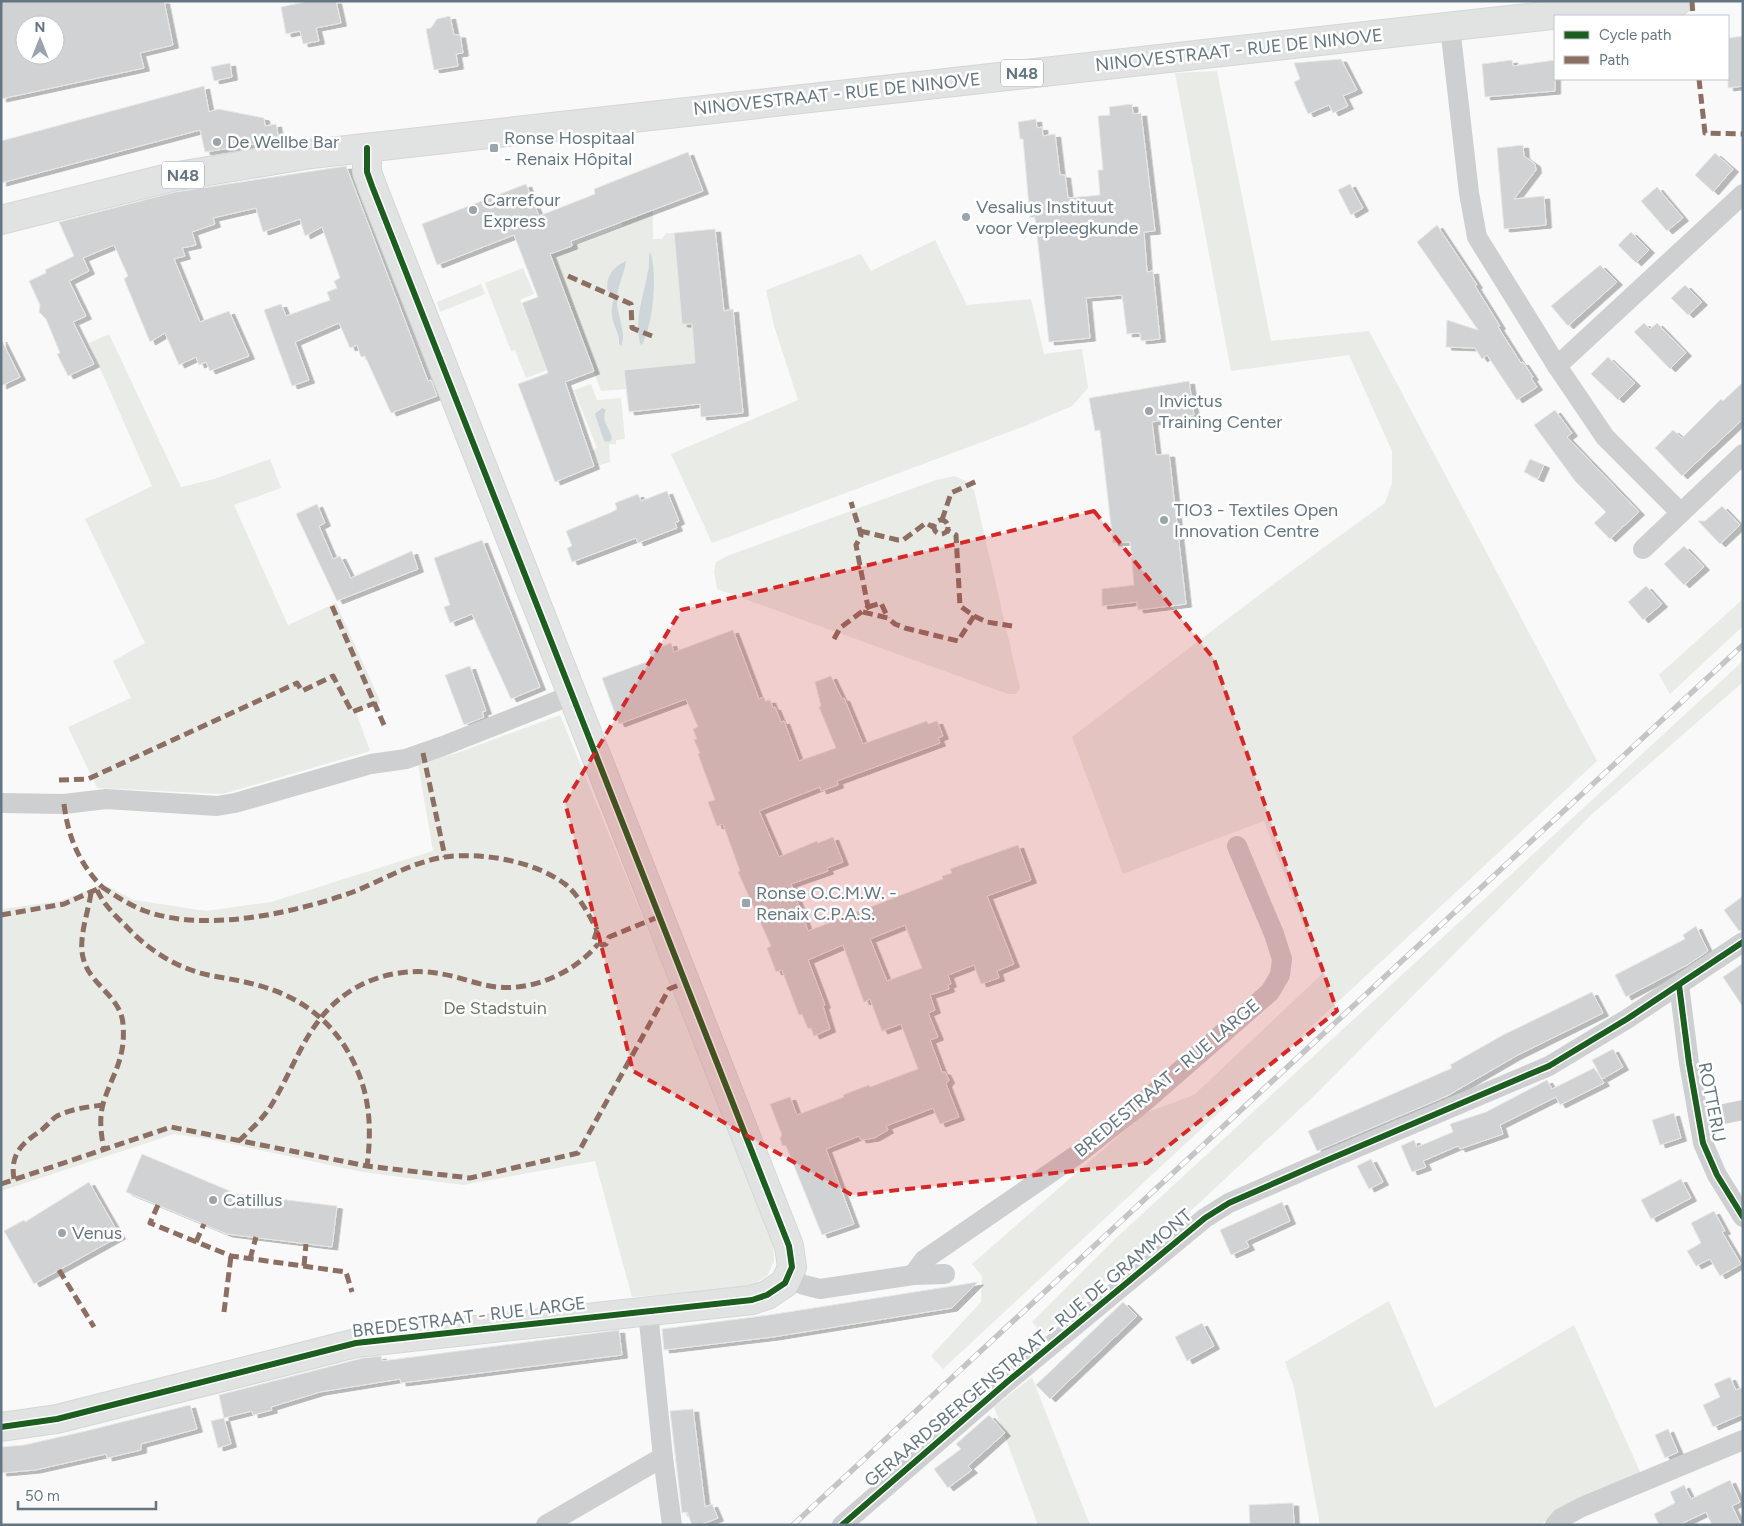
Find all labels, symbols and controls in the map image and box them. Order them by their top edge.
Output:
north arrow [15,15,65,65]
legend [1554,15,1729,80]
text: N [35,19,45,36]
street label: NINOVESTRAAT - RUE DE NINOVE [1094,24,1384,76]
text: Cycle path [1599,26,1671,44]
text: Path [1599,51,1629,69]
road number: N48 [1001,59,1043,86]
street label: NINOVESTRAAT - RUE DE NINOVE [692,68,982,120]
place label: Ronse Hospitaal - Renaix Hôpital [504,127,635,170]
place label: De Wellbe Bar [227,131,339,153]
marker: De Wellbe Bar [211,136,223,148]
marker: Ronse Hospitaal - Renaix Hôpital [488,142,500,154]
road number: N48 [162,162,204,188]
place label: Carrefour Express [483,189,560,232]
place label: Vesalius Instituut voor Verpleegkunde [976,196,1138,239]
marker: Carrefour Express [467,204,479,216]
marker: Vesalius Instituut voor Verpleegkunde [960,211,972,223]
place label: Invictus Training Center [1159,390,1282,433]
marker: Invictus Training Center [1143,405,1155,417]
place label: TIO3 - Textiles Open Innovation Centre [1174,499,1338,542]
marker: TIO3 - Textiles Open Innovation Centre [1158,514,1170,526]
place label: Ronse O.C.M.W. - Renaix C.P.A.S. [756,882,897,925]
marker: Ronse O.C.M.W. - Renaix C.P.A.S. [740,897,752,909]
street label: BREDESTRAAT - RUE LARGE [1070,994,1264,1162]
park label: De Stadstuin [443,997,547,1019]
street label: ROTTERIJ [1693,1060,1731,1144]
place label: Catillus [223,1189,283,1211]
marker: Catillus [207,1194,219,1206]
street label: GERAARDSBERGENSTRAAT - RUE DE GRAMMONT [860,1204,1196,1492]
place label: Venus [72,1222,122,1244]
marker: Venus [56,1227,68,1239]
street label: BREDESTRAAT - RUE LARGE [351,1292,587,1342]
scale bar [18,1478,155,1510]
text: 50 m [25,1487,60,1505]

